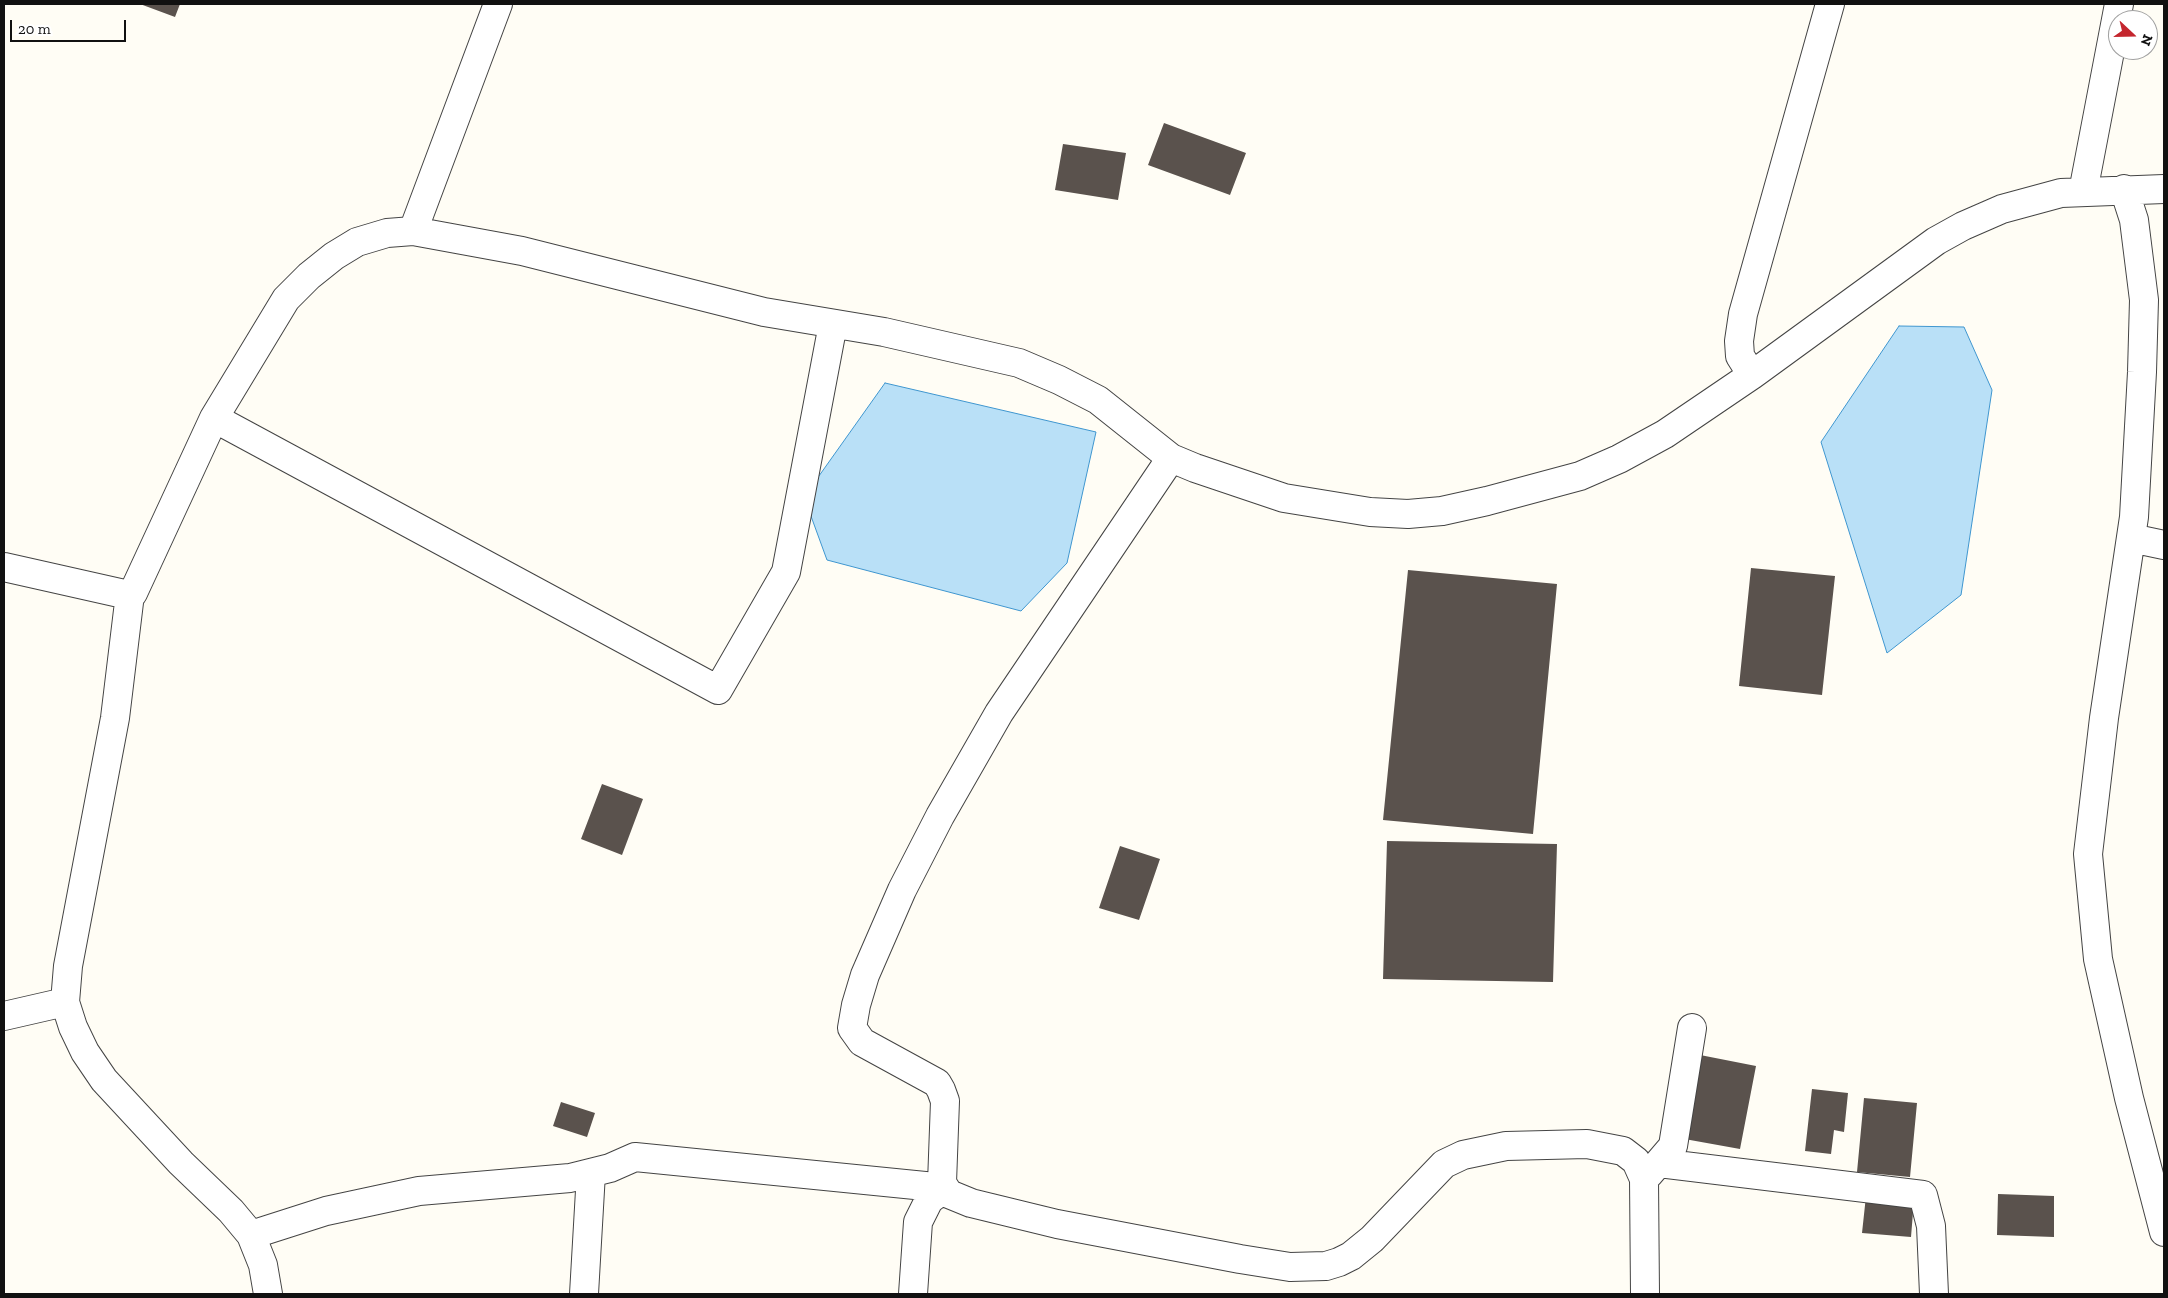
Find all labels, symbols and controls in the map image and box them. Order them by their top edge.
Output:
scale bar [12,10,129,42]
north arrow [2108,10,2158,60]
text: 20 m [18,20,51,38]
text: N [2137,32,2156,48]

